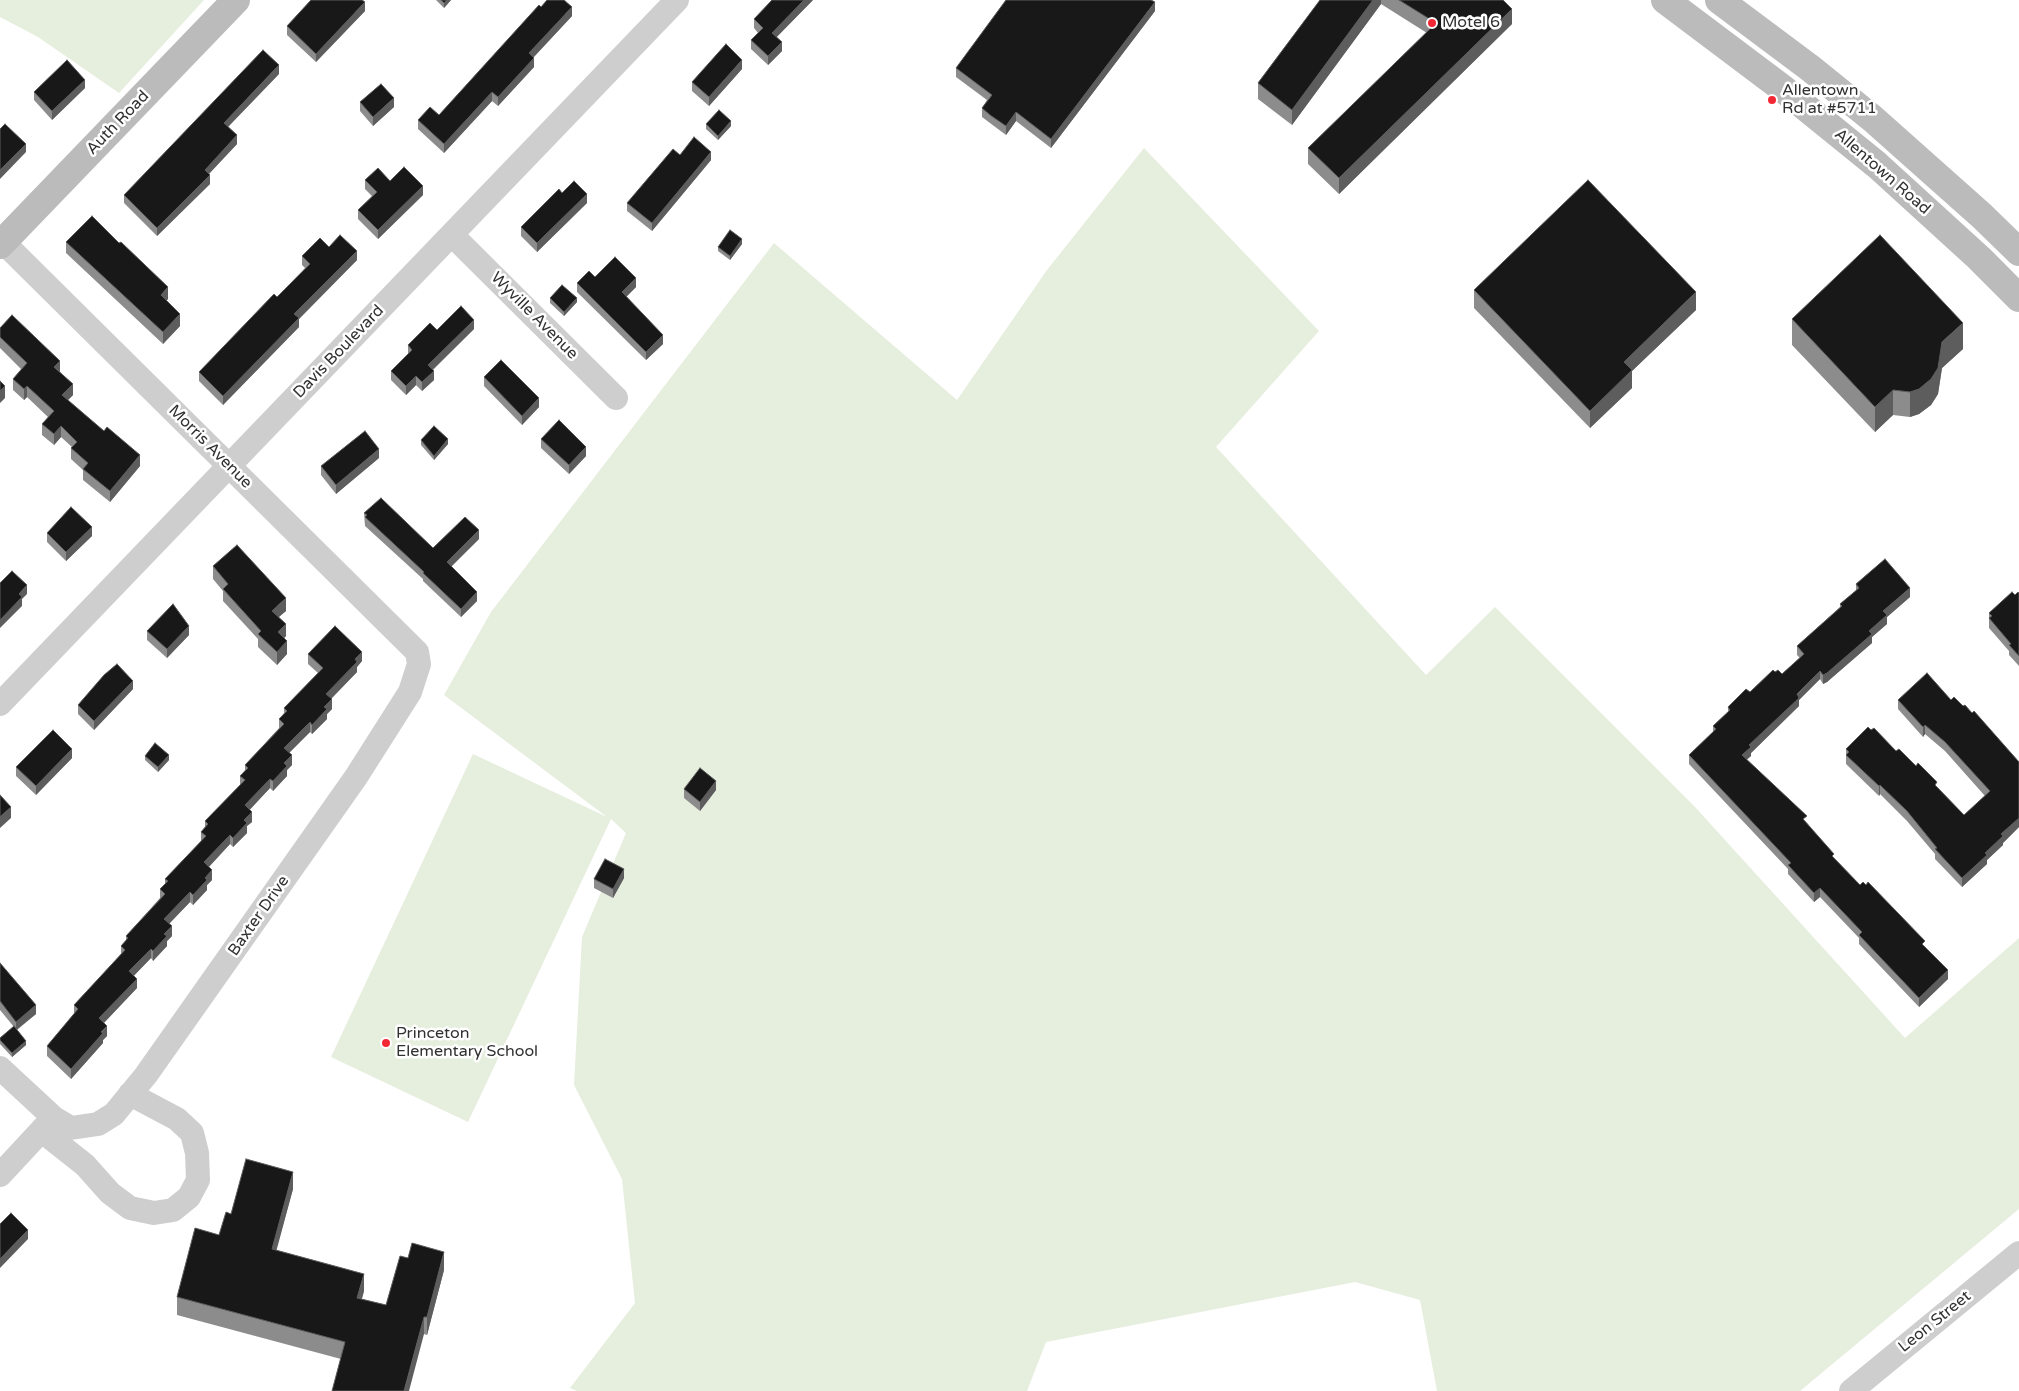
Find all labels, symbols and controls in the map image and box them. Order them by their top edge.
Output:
place label: Motel 6 [1442,13,1500,33]
marker: Motel 6 [1426,17,1438,29]
place label: Allentown Rd at #5711 [1782,81,1877,119]
street label: Auth Road [83,87,153,159]
marker: Allentown Rd at #5711 [1766,94,1778,106]
street label: Allentown Road [1830,125,1934,219]
street label: Wyville Avenue [486,268,582,364]
street label: Davis Boulevard [290,302,388,402]
street label: Morris Avenue [164,401,256,493]
street label: Baxter Drive [224,872,294,960]
place label: Princeton Elementary School [396,1024,538,1062]
marker: Princeton Elementary School [380,1037,392,1049]
street label: Leon Street [1895,1287,1975,1357]

